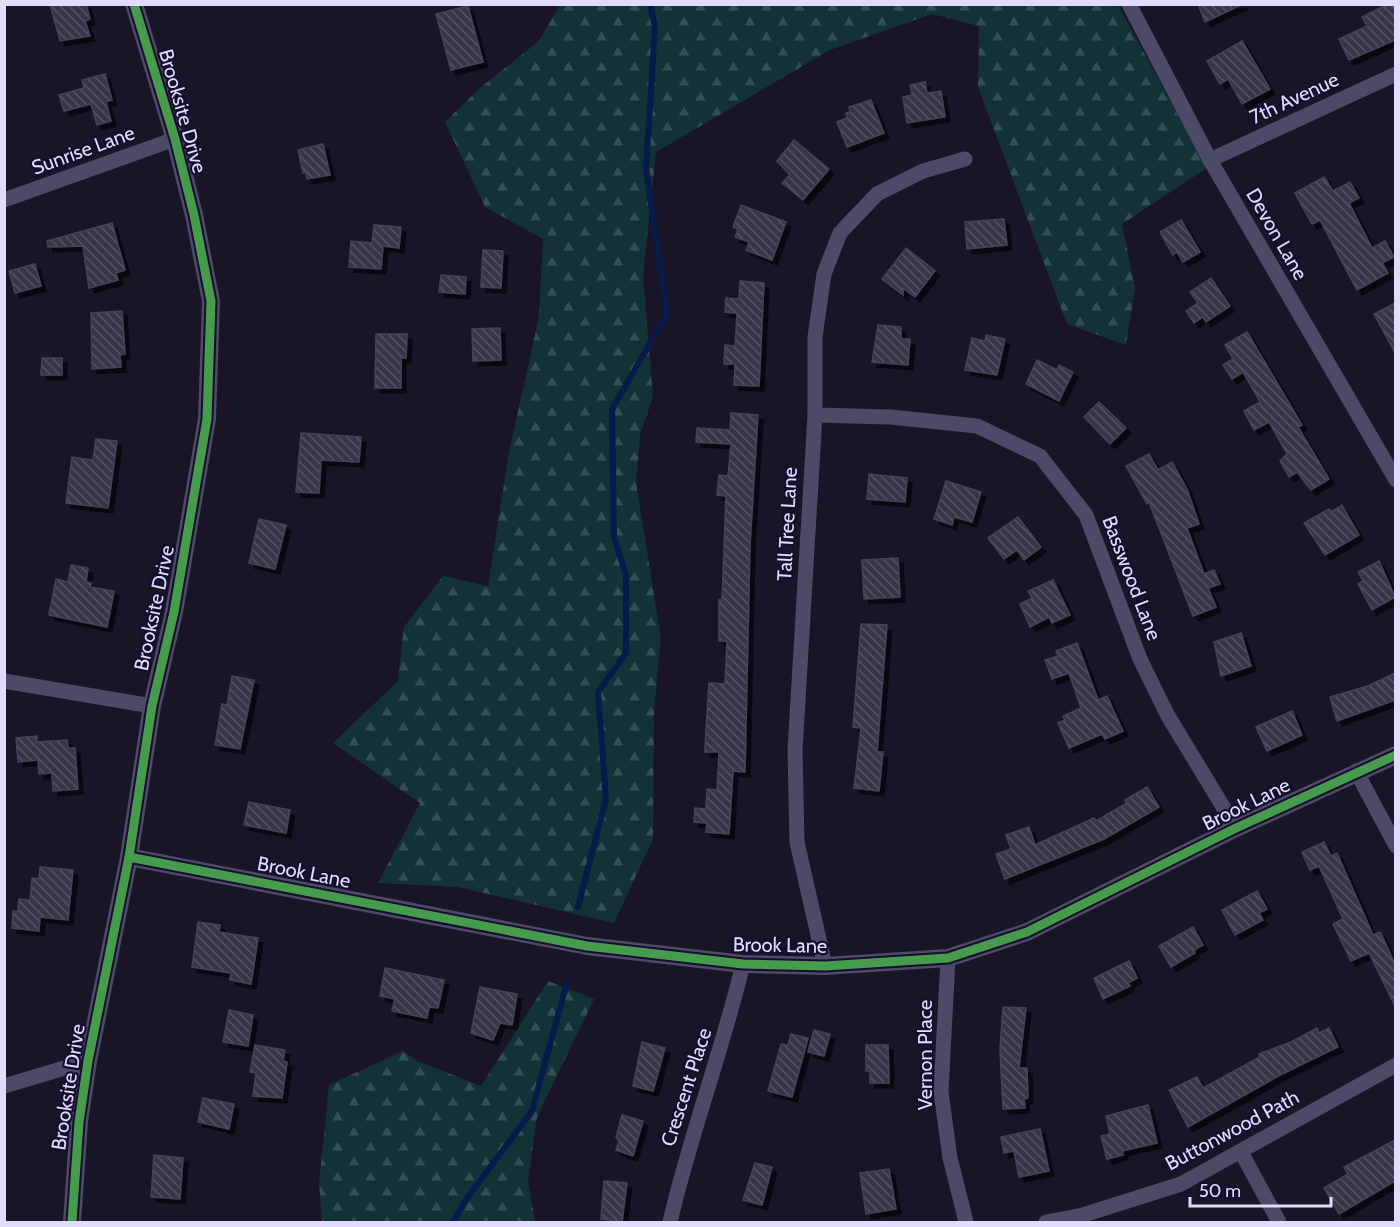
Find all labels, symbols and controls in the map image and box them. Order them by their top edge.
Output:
street label: Brooksite Drive [154,46,212,176]
street label: 7th Avenue [1246,67,1342,129]
street label: Sunrise Lane [28,120,138,180]
street label: Devon Lane [1241,184,1313,284]
street label: Tall Tree Lane [772,466,802,582]
street label: Basswood Lane [1097,512,1167,644]
street label: Brooksite Drive [129,543,179,673]
street label: Brook Lane [1198,773,1294,835]
street label: Brook Lane [255,851,353,893]
street label: Brook Lane [733,932,827,958]
street label: Vernon Place [913,1000,937,1110]
street label: Brooksite Drive [46,1022,90,1152]
street label: Crescent Place [656,1025,716,1149]
street label: Buttonwood Path [1161,1085,1303,1175]
scale bar [1190,1170,1331,1208]
text: 50 m [1199,1180,1241,1202]

